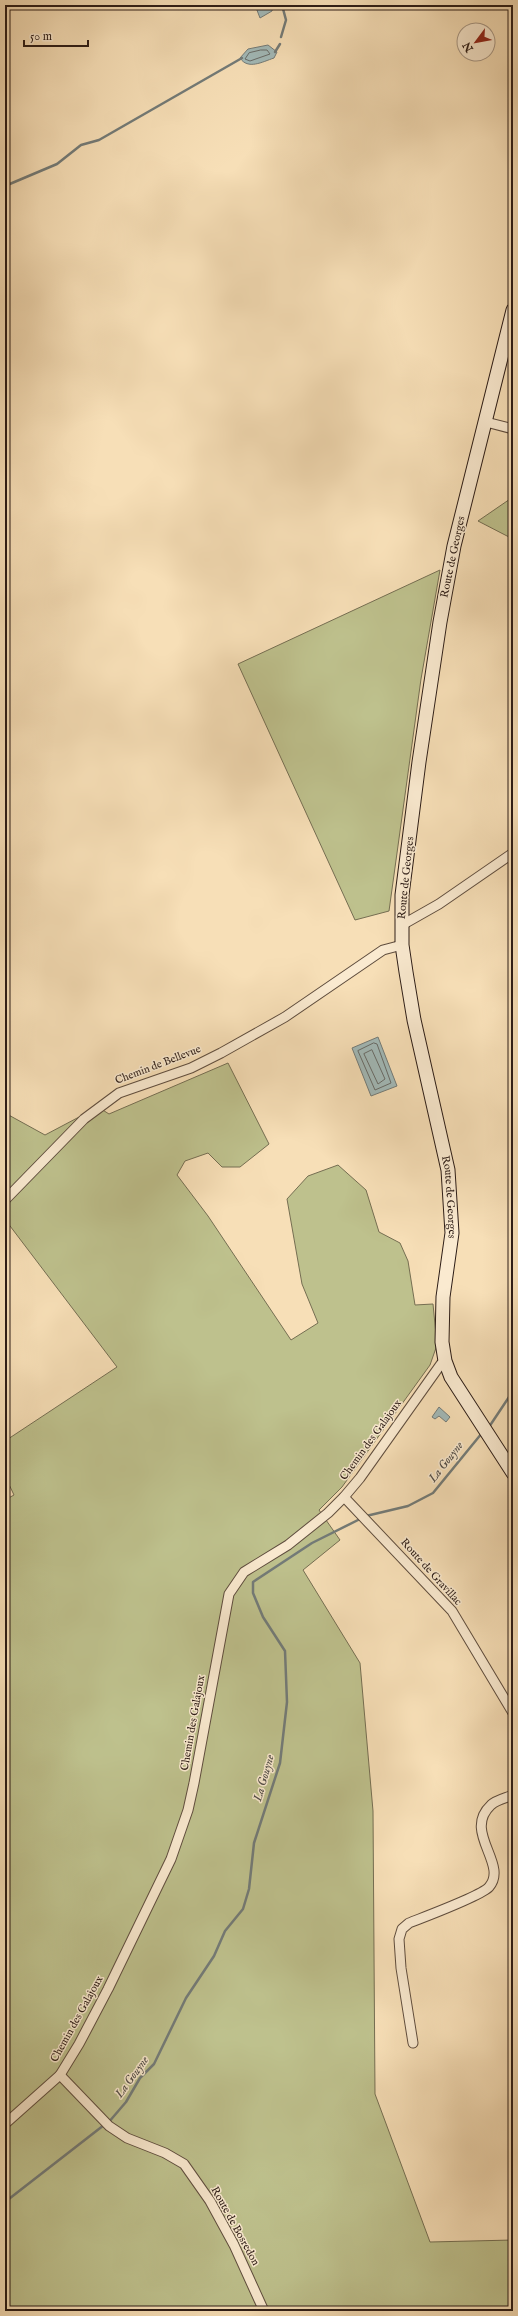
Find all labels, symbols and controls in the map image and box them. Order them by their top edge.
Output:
scale bar [24,22,88,48]
north arrow [456,22,496,62]
text: 50 m [30,29,52,44]
text: N [460,39,477,55]
street label: Route de Georges [438,515,469,599]
street label: Route de Georges [395,836,417,920]
street label: Chemin de Bellevue [113,1042,203,1088]
street label: Route de Georges [438,1154,459,1240]
street label: Chemin des Galajoux [337,1396,405,1483]
water label: La Gouyne [425,1438,467,1486]
street label: Route de Gravillac [397,1536,465,1609]
street label: Chemin des Galajoux [178,1674,208,1772]
water label: La Gouyne [250,1753,278,1804]
street label: Chemin des Galajoux [47,1973,107,2065]
water label: La Gouyne [111,2053,152,2102]
street label: Route de Bosredon [207,2184,263,2268]

